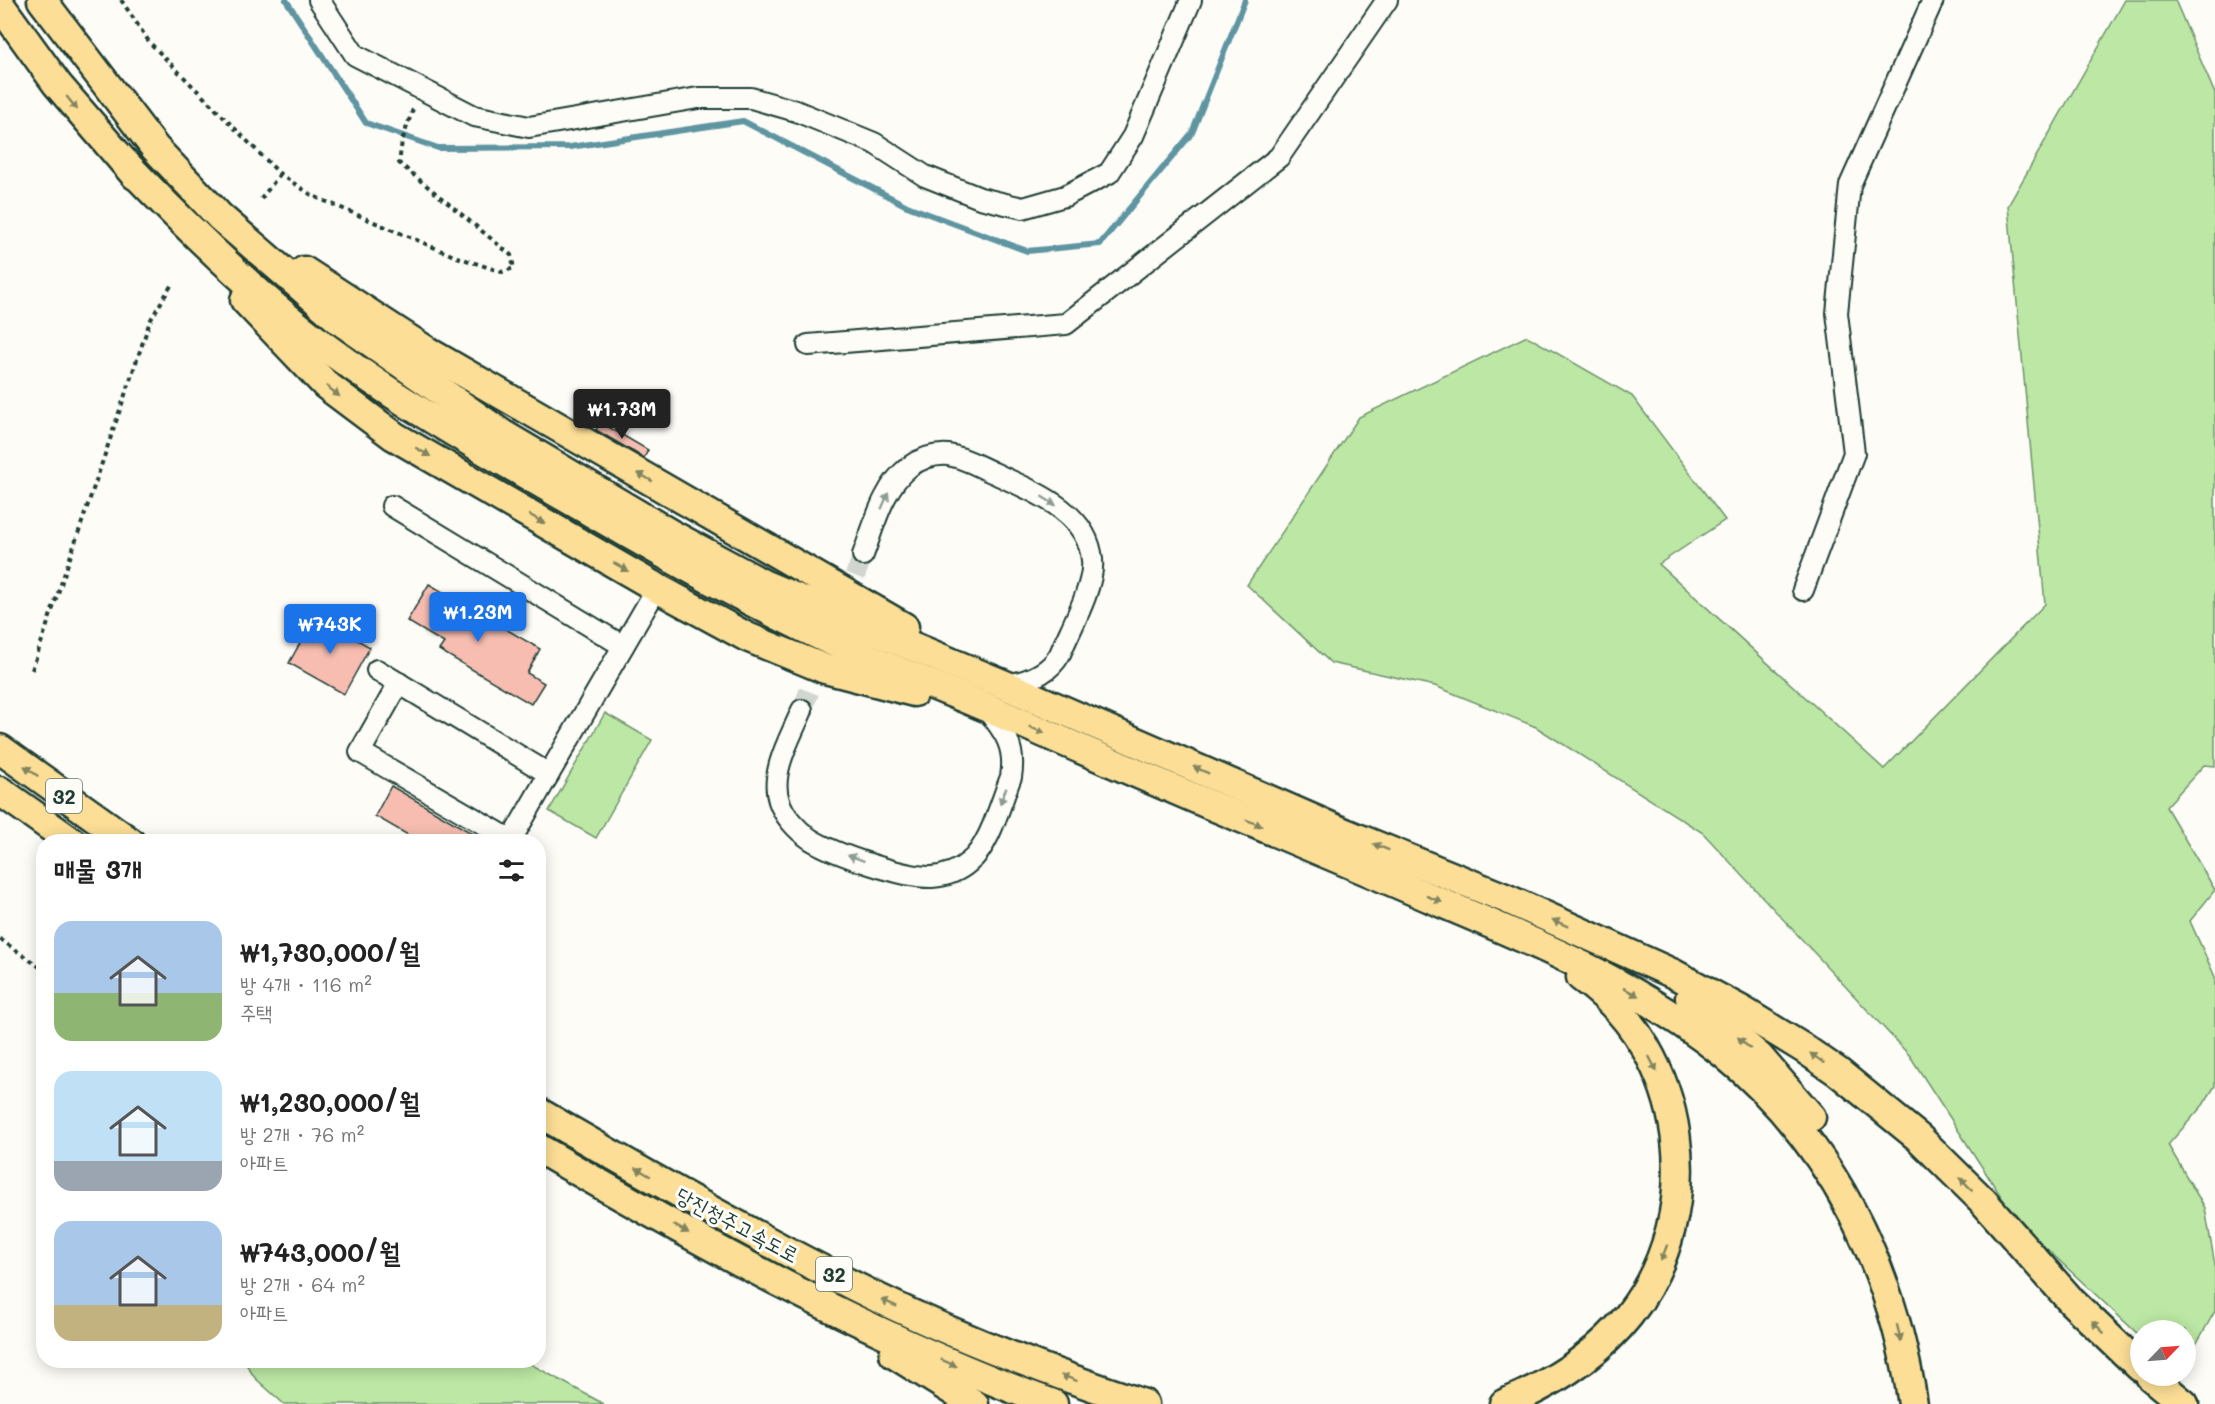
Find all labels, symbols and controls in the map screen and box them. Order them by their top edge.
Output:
one-way arrow [66,95,79,111]
one-way arrow [326,384,341,396]
pin: ₩1.73M [573,389,671,440]
text: ₩1.73M [587,395,657,421]
one-way arrow [415,447,431,458]
one-way arrow [636,472,653,482]
one-way arrow [881,492,890,510]
one-way arrow [1041,495,1057,506]
one-way arrow [529,513,545,524]
one-way arrow [612,561,629,571]
pin: ₩1.23M [429,592,527,643]
text: ₩1.23M [443,598,513,624]
pin: ₩743K [288,604,372,655]
text: ₩743K [298,610,362,636]
one-way arrow [1028,725,1046,735]
one-way arrow [23,766,38,778]
one-way arrow [1193,766,1210,775]
road number: 32 [46,779,82,813]
one-way arrow [998,787,1008,805]
one-way arrow [1246,818,1264,828]
one-way arrow [1371,842,1389,852]
text: 매물 3개 [54,852,142,886]
one-way arrow [847,853,865,863]
icon: filters [495,854,528,887]
one-way arrow [1425,895,1443,904]
one-way arrow [1552,919,1569,928]
text: ₩1,730,000/월 [240,935,420,969]
icon: home [102,945,174,1017]
text: 방 4개 · 116 m² [240,971,372,997]
one-way arrow [1622,987,1639,997]
text: 주택 [240,999,272,1025]
one-way arrow [1737,1036,1752,1050]
one-way arrow [1810,1052,1826,1064]
one-way arrow [1648,1055,1658,1072]
text: ₩1,230,000/월 [240,1085,420,1119]
icon: home [102,1095,174,1167]
text: 방 2개 · 76 m² [240,1121,364,1147]
text: 아파트 [240,1149,288,1175]
one-way arrow [634,1167,651,1177]
one-way arrow [1959,1177,1973,1191]
street label: 당진청주고속도로 [672,1180,804,1268]
one-way arrow [673,1224,690,1234]
text: ₩743,000/월 [240,1235,400,1269]
one-way arrow [1659,1244,1668,1262]
icon: home [102,1245,174,1317]
road number: 32 [816,1257,852,1291]
text: 방 2개 · 64 m² [240,1271,365,1297]
one-way arrow [880,1298,898,1308]
text: 아파트 [240,1299,288,1325]
north arrow [2130,1320,2196,1386]
map controls [2130,1320,2196,1386]
one-way arrow [2091,1321,2105,1335]
one-way arrow [1895,1324,1904,1342]
one-way arrow [941,1358,958,1367]
one-way arrow [1060,1373,1078,1383]

